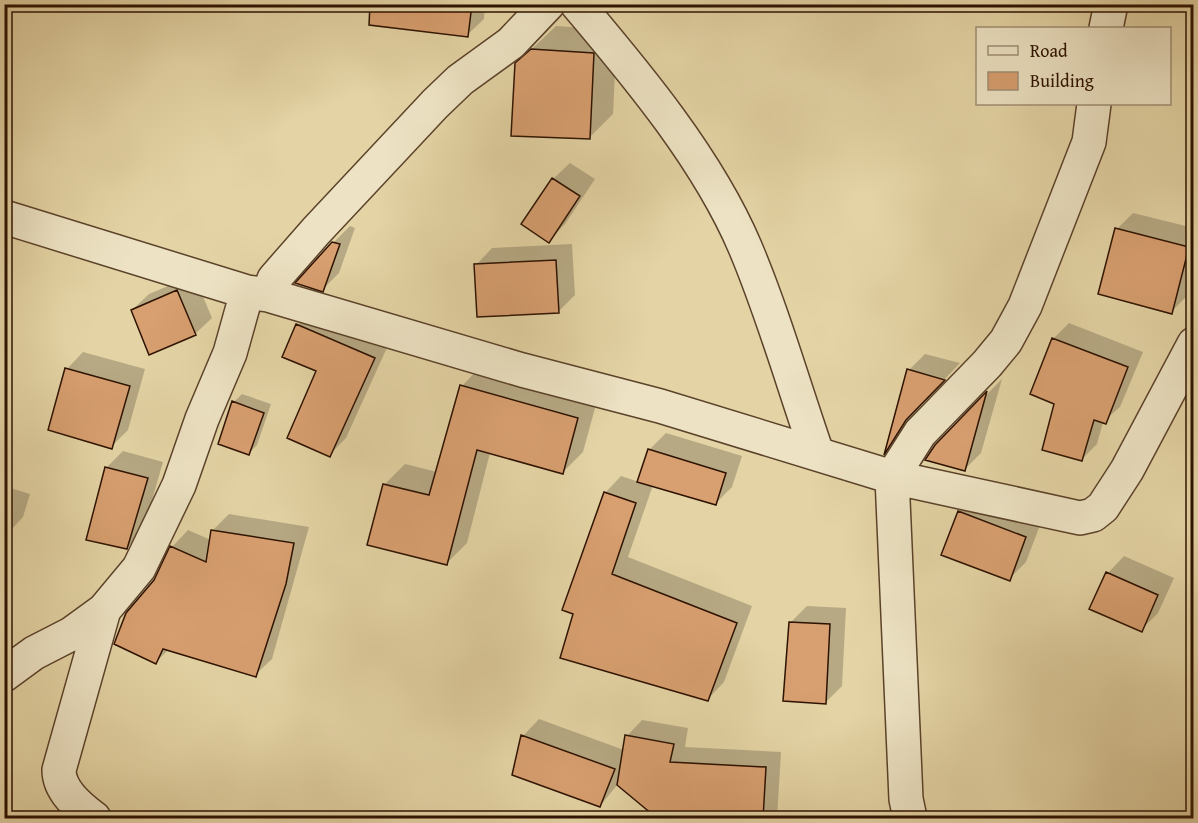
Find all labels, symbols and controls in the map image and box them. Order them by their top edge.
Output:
legend [976,27,1171,105]
text: Road [1030,37,1068,64]
text: Building [1030,67,1094,94]

